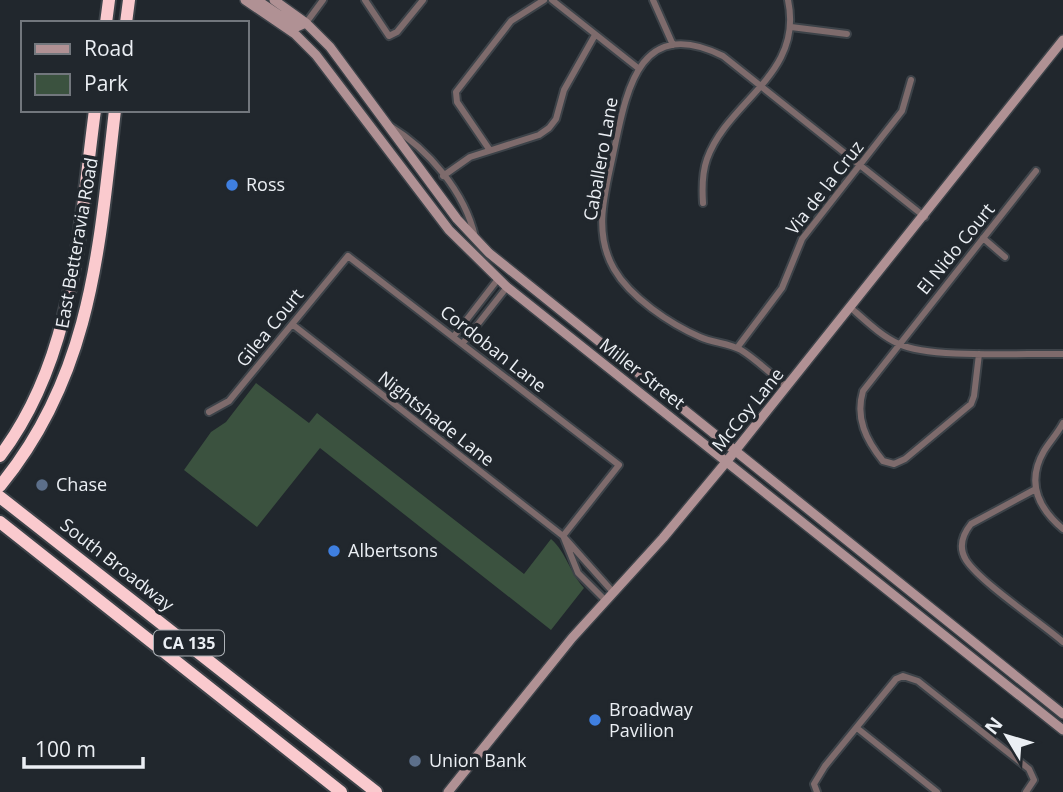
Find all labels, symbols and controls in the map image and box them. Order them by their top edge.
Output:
legend [21,21,248,112]
text: Road [84,34,134,62]
text: Park [84,69,128,97]
street label: Caballero Lane [577,95,623,222]
street label: Via de la Cruz [780,135,869,239]
street label: East Betteravia Road [49,156,103,330]
place label: Ross [246,172,285,196]
marker: Ross [224,177,240,193]
street label: El Nido Court [911,198,999,299]
street label: Gilea Court [230,283,308,371]
street label: Cordoban Lane [436,299,552,397]
street label: Miller Street [595,332,690,414]
street label: McCoy Lane [706,362,788,456]
street label: Nightshade Lane [374,365,500,471]
place label: Chase [56,472,107,496]
marker: Chase [34,477,50,493]
street label: South Broadway [56,512,180,617]
place label: Albertsons [348,538,438,562]
marker: Albertsons [326,543,342,559]
road number: CA 135 [154,630,224,656]
place label: Broadway Pavilion [609,697,694,742]
north arrow [972,701,1042,771]
text: N [979,711,1009,740]
marker: Broadway Pavilion [587,712,603,728]
scale bar [24,726,144,770]
text: 100 m [35,735,96,763]
place label: Union Bank [429,748,527,772]
marker: Union Bank [407,753,423,769]

